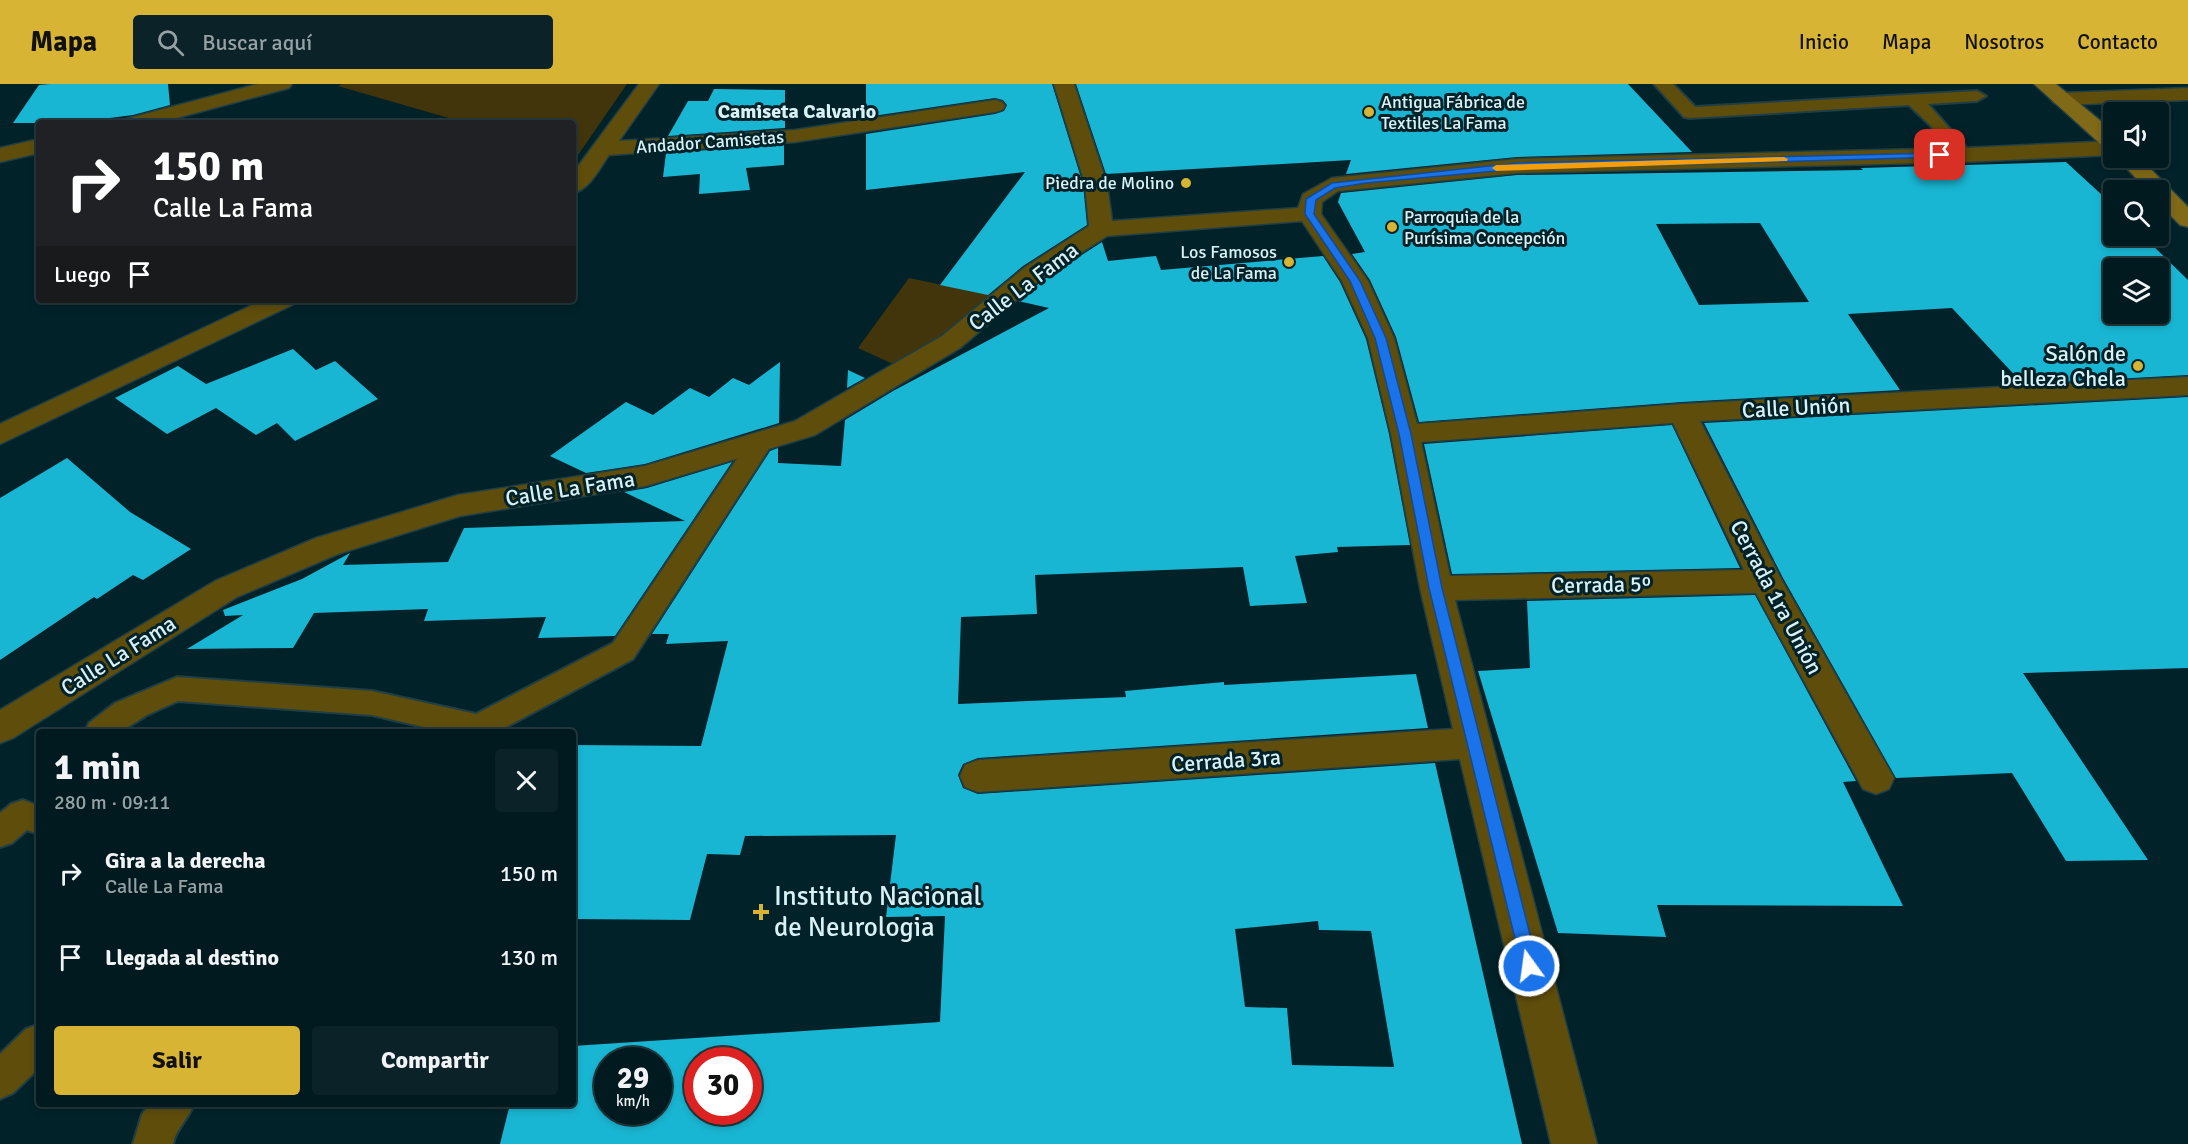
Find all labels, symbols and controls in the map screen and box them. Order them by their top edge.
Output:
search box [133,15,553,69]
text: Mapa [30,25,97,59]
icon: search [154,26,187,59]
text: Buscar aquí [202,29,312,56]
text: Inicio [1799,29,1849,55]
text: Mapa [1882,29,1931,55]
text: Nosotros [1964,29,2044,55]
text: Contacto [2077,29,2158,55]
place label: Antigua Fábrica de Textiles La Fama [1381,91,1525,134]
district label: Camiseta Calvario [718,99,876,124]
map controls [2103,102,2169,324]
button: sound [2103,102,2169,168]
marker: Antigua Fábrica de Textiles La Fama [1362,105,1376,119]
street label: Andador Camisetas [635,126,785,158]
pin [1914,129,1965,180]
icon: arrive [1923,138,1956,171]
text: 150 m [153,141,264,192]
icon: right [54,144,132,222]
place label: Piedra de Molino [1045,172,1174,194]
marker: Piedra de Molino [1179,176,1193,190]
button: search [2103,180,2169,246]
text: Calle La Fama [153,192,313,225]
place label: Parroquia de la Purísima Concepción [1404,206,1565,249]
marker: Parroquia de la Purísima Concepción [1385,220,1399,234]
street label: Calle La Fama [963,236,1084,336]
place label: Los Famosos de La Fama [1180,241,1277,284]
marker: Los Famosos de La Fama [1282,255,1296,269]
icon: arrive [123,258,156,291]
button: layers [2103,258,2169,324]
text: Luego [54,261,111,288]
place label: Salón de belleza Chela [2000,340,2126,392]
marker: Salón de belleza Chela [2131,359,2145,373]
street label: Calle Unión [1741,391,1851,424]
street label: Calle La Fama [504,465,637,512]
street label: Cerrada 1ra Unión [1725,515,1829,679]
street label: Cerrada 5º [1551,570,1651,599]
street label: Calle La Fama [56,609,181,701]
street label: Cerrada 3ra [1170,743,1282,778]
text: 1 min [54,745,141,790]
button: close [495,749,558,812]
text: 280 m · 09:11 [54,790,170,815]
text: Gira a la derecha [105,847,266,874]
icon: right [54,857,87,890]
text: 150 m [500,860,558,887]
text: Calle La Fama [105,874,224,899]
place label: Instituto Nacional de Neurologia [774,880,981,944]
marker: Instituto Nacional de Neurologia [752,903,770,921]
position arrow [1497,934,1561,998]
icon: arrive [54,941,87,974]
text: Llegada al destino [105,944,279,971]
text: 130 m [500,944,558,971]
button: Salir [54,1026,300,1095]
button: Compartir [312,1026,558,1095]
speed limit sign: 30 [684,1047,762,1125]
text: 29 [617,1060,649,1097]
text: km/h [616,1092,650,1110]

